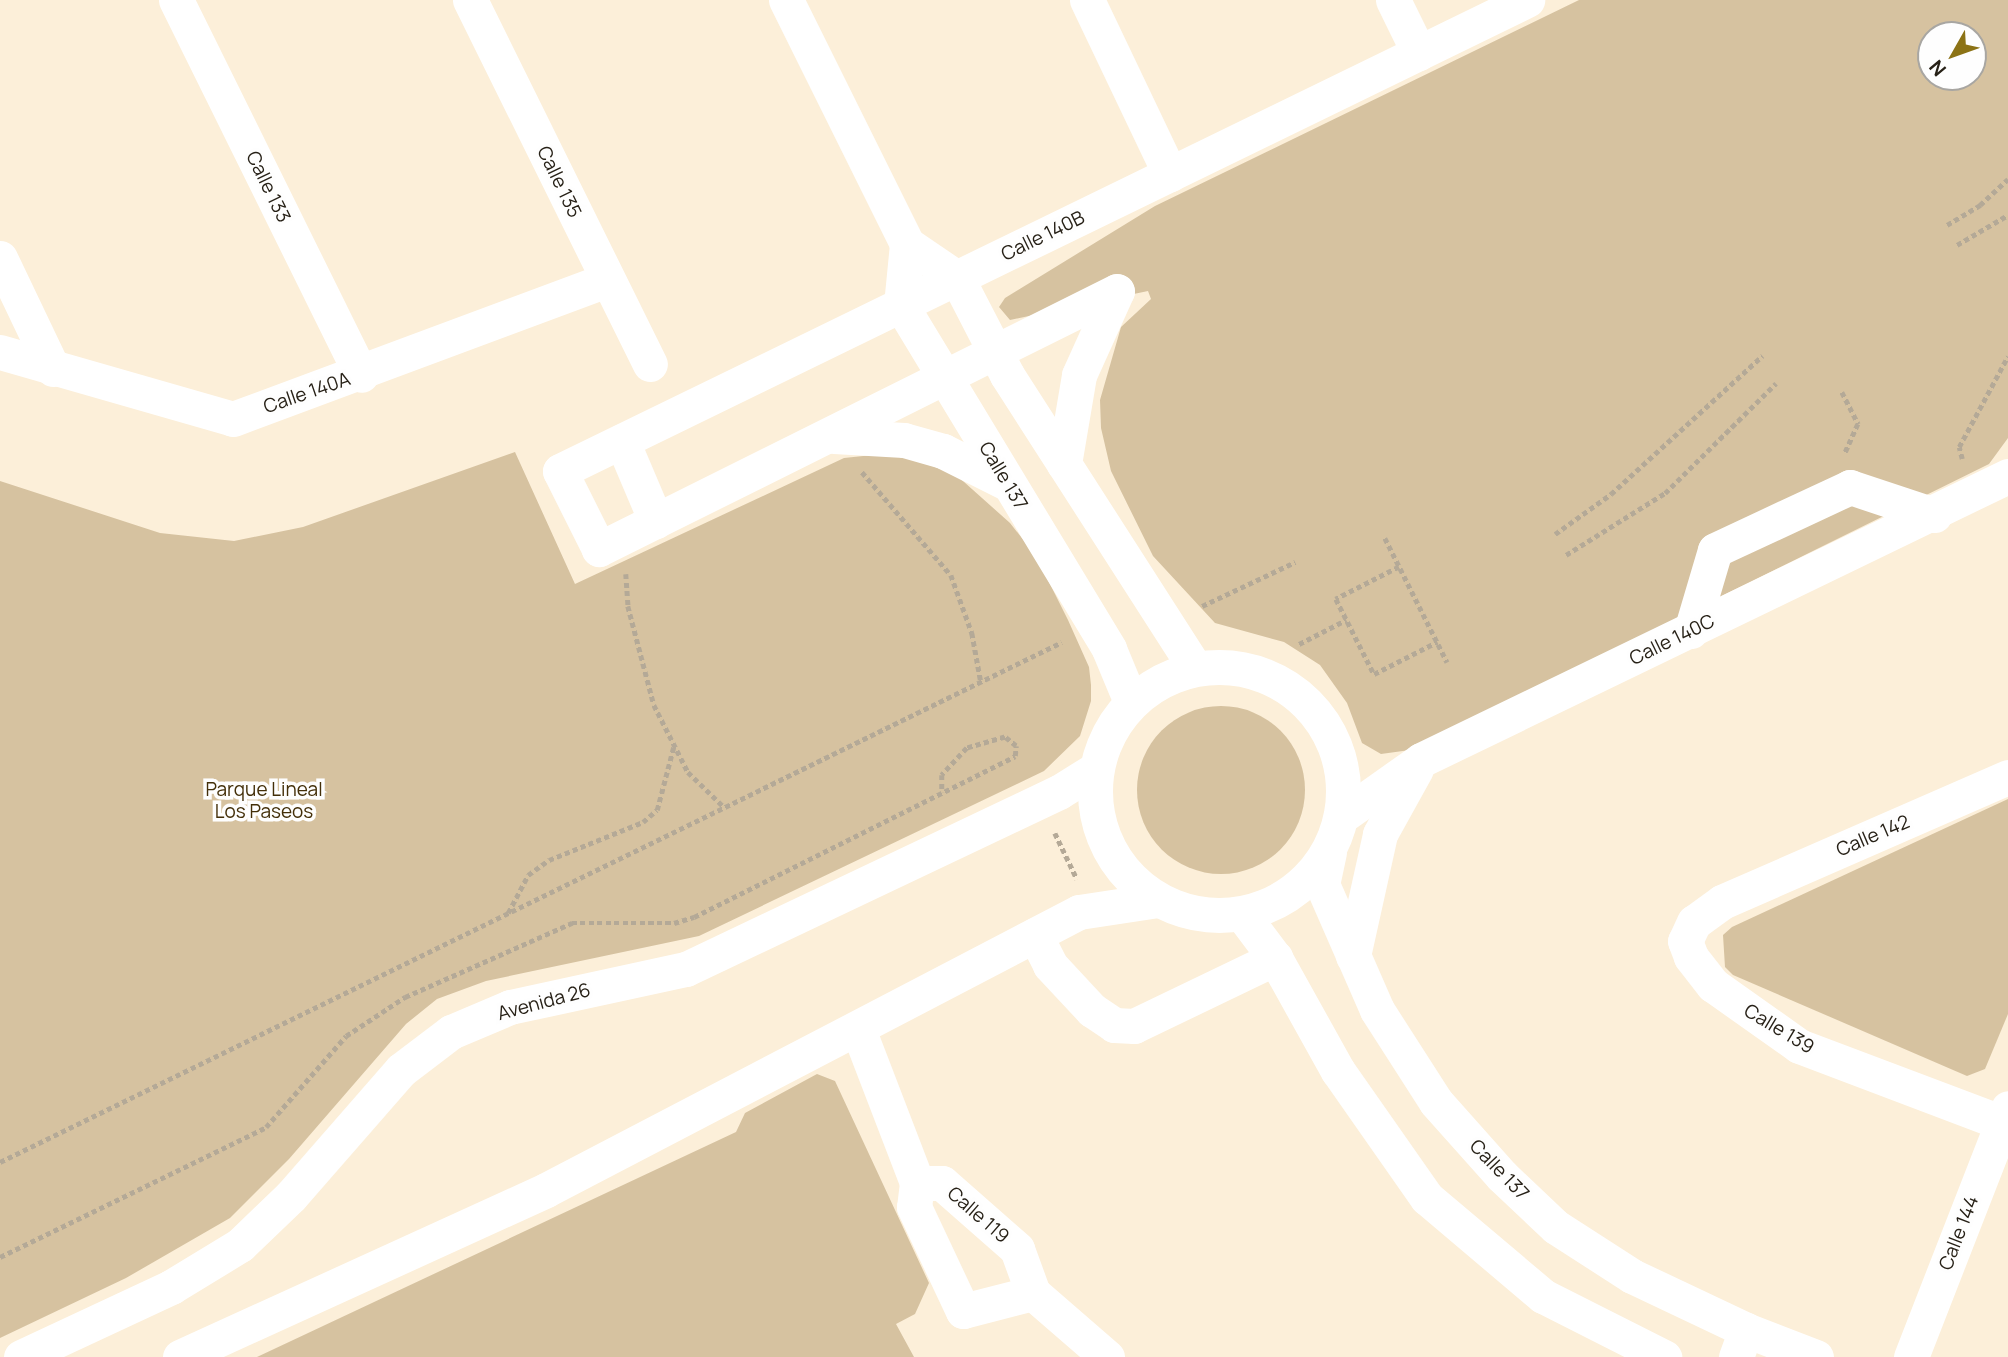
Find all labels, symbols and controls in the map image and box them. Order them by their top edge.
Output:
north arrow [1917,21,1987,91]
text: N [1923,55,1952,82]
street label: Calle 135 [532,142,586,222]
street label: Calle 133 [241,148,295,226]
street label: Calle 140B [998,206,1088,266]
street label: Calle 140A [261,368,353,418]
street label: Calle 137 [974,438,1032,514]
street label: Calle 140C [1626,610,1718,670]
park label: Parque Lineal Los Paseos [205,779,323,823]
street label: Calle 142 [1833,810,1913,862]
street label: Avenida 26 [495,979,593,1025]
street label: Calle 139 [1740,999,1818,1059]
street label: Calle 137 [1465,1135,1533,1205]
street label: Calle 119 [942,1182,1014,1248]
street label: Calle 144 [1934,1193,1984,1273]

